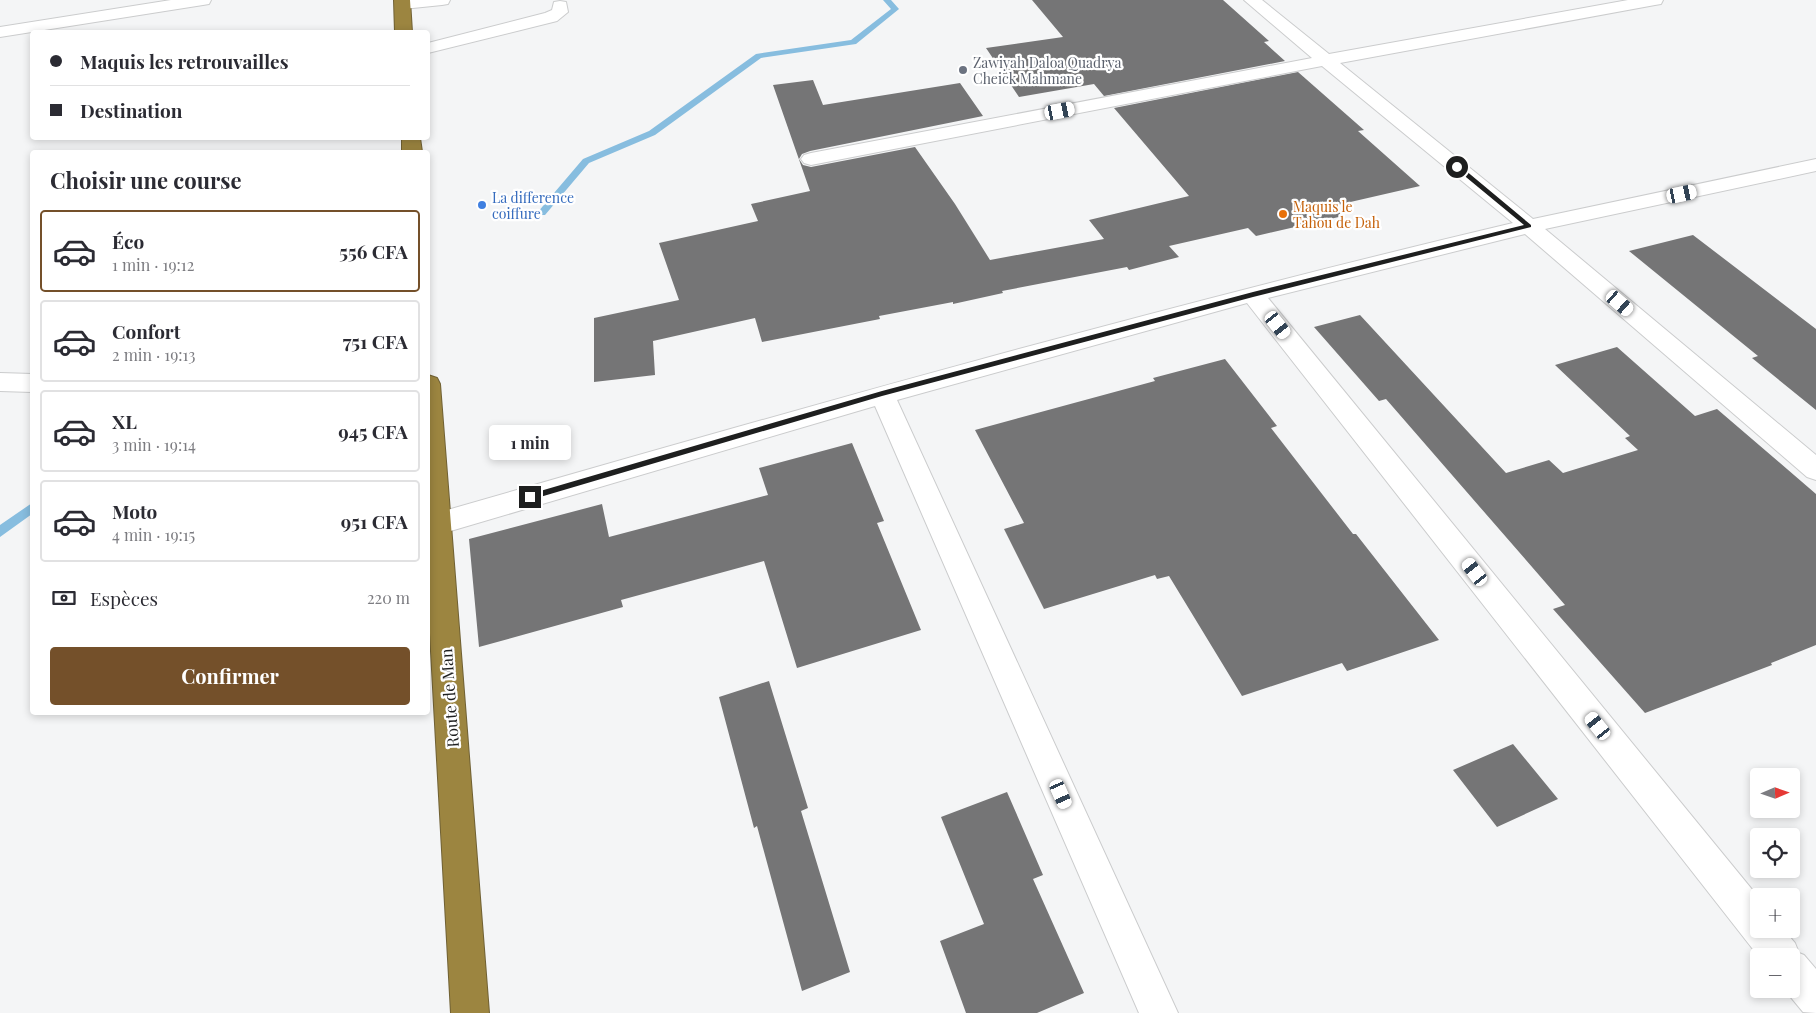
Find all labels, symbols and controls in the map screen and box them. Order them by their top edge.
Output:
text: Maquis les retrouvailles [80,48,288,74]
place label: Zawiyah Daloa Quadrya Cheick Mahmane [973,53,1121,88]
marker: Zawiyah Daloa Quadrya Cheick Mahmane [957,64,969,76]
text: Destination [80,97,182,123]
car [1043,101,1076,121]
route start [1446,156,1468,178]
text: Choisir une course [50,165,242,195]
car [1665,184,1698,204]
place label: La difference coiffure [492,188,574,223]
place label: Maquis le Tahou de Dah [1293,197,1381,232]
marker: La difference coiffure [476,199,488,211]
marker: Maquis le Tahou de Dah [1277,208,1289,220]
text: Éco [112,228,144,254]
icon: car [52,229,97,274]
text: 556 CFA [339,238,408,264]
text: 1 min · 19:12 [112,254,194,275]
car [1603,287,1636,319]
car [1262,309,1293,341]
text: Confort [112,318,180,344]
icon: car [52,319,97,364]
text: 751 CFA [343,328,408,354]
text: 2 min · 19:13 [112,344,195,365]
text: XL [112,408,137,434]
icon: car [52,409,97,454]
text: 945 CFA [338,418,408,444]
callout: 1 min [489,424,571,460]
text: 1 min [510,432,550,453]
text: 3 min · 19:14 [112,434,196,455]
route end [519,486,541,508]
text: Moto [112,498,157,524]
icon: car [52,499,97,544]
text: 951 CFA [341,508,408,534]
text: 4 min · 19:15 [112,524,195,545]
car [1459,556,1490,588]
icon: cash [50,584,78,612]
text: Espèces [90,585,158,611]
text: 220 m [367,587,410,608]
button: Confirmer [50,647,410,705]
street label: Route de Man [435,647,463,748]
car [1582,710,1613,742]
north arrow [1750,768,1800,818]
map controls [1750,768,1800,998]
car [1048,777,1073,811]
button: locate [1750,828,1800,878]
button: + [1750,888,1800,938]
button: − [1750,948,1800,998]

